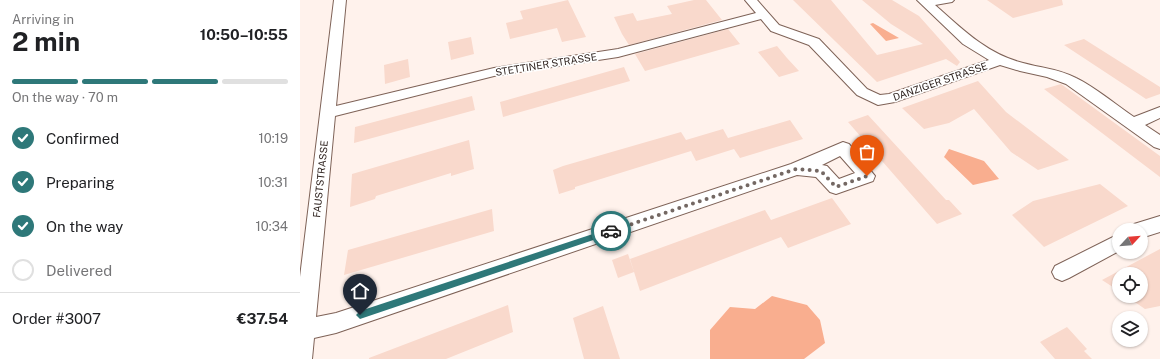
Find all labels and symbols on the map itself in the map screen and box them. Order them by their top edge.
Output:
street label: STETTINER STRASSE [494,50,598,78]
street label: DANZIGER STRASSE [891,59,989,103]
pin [850,135,884,176]
street label: FAUSTSTRASSE [310,140,330,218]
courier [591,211,631,251]
north arrow [1112,223,1148,259]
pin [343,274,377,315]

